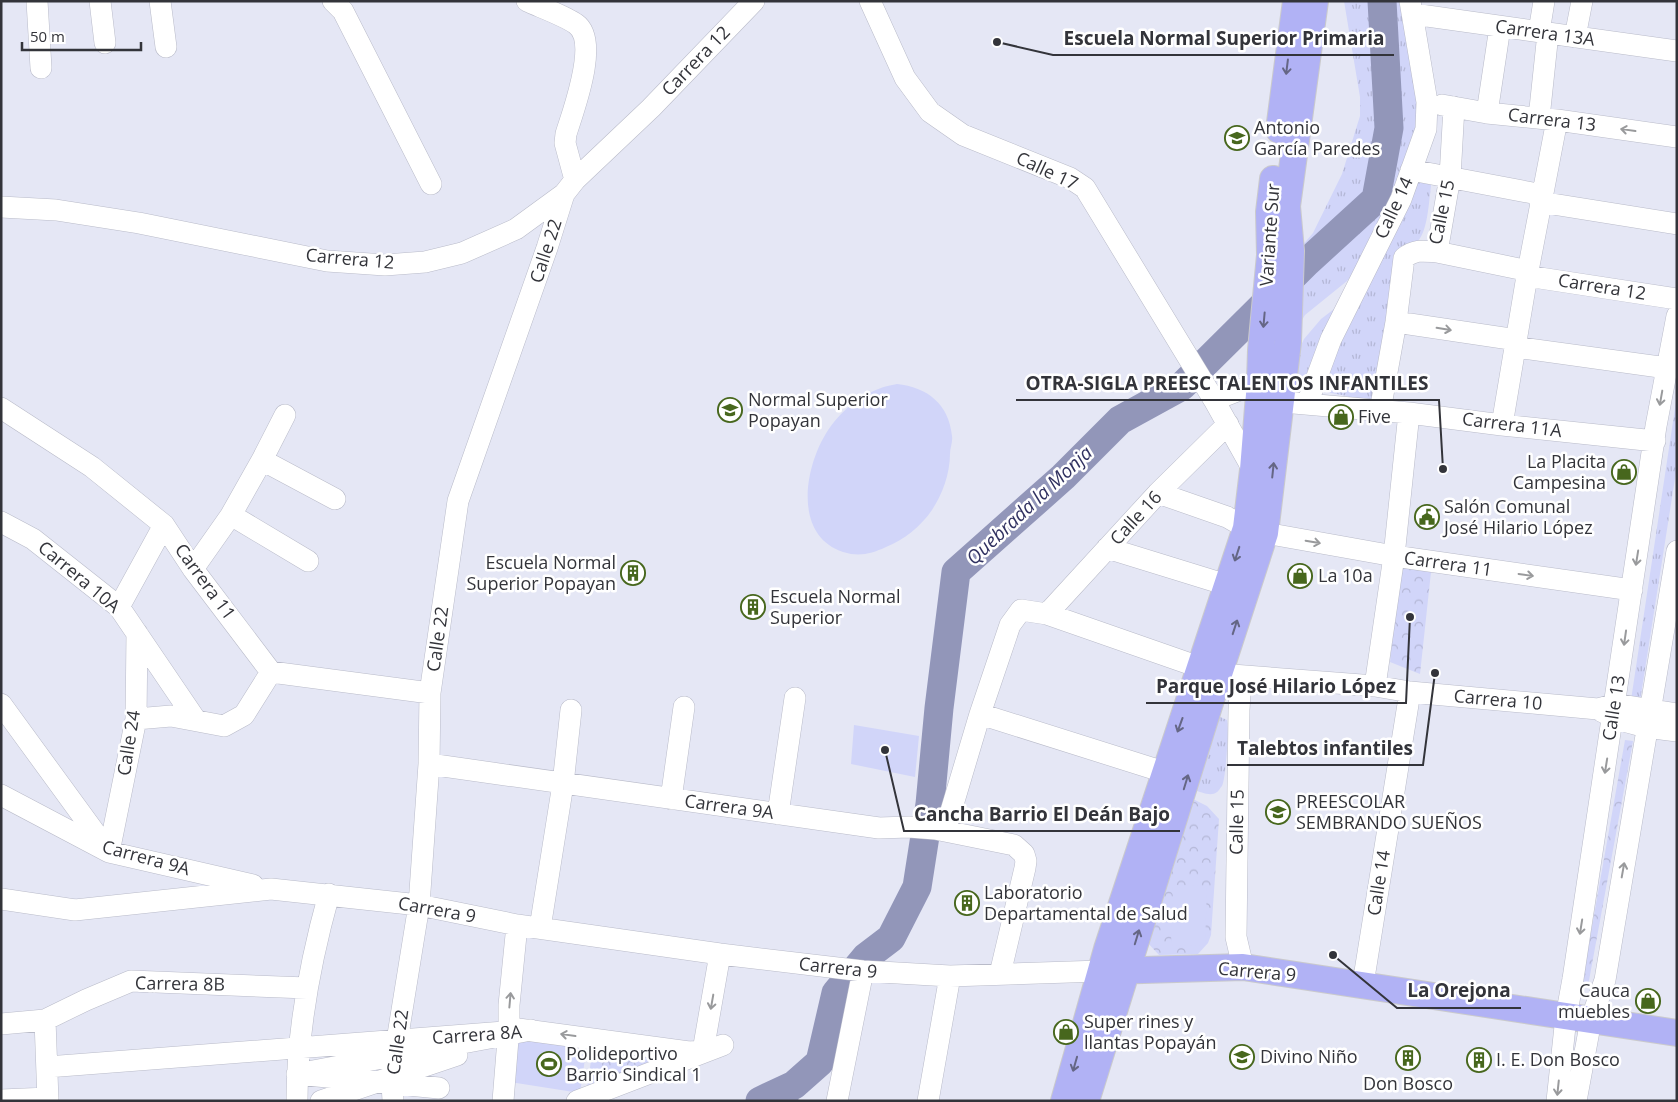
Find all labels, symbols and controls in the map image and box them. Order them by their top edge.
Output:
street label: Carrera 13A [1494,13,1597,51]
scale bar [22,20,141,52]
street label: Carrera 12 [656,20,735,101]
callout: Escuela Normal Superior Primaria [1053,21,1394,55]
text: Escuela Normal Superior Primaria [1064,25,1384,51]
text: 50 m [30,26,65,46]
one-way arrow [1282,59,1292,75]
street label: Carrera 13 [1507,102,1598,136]
place label: Antonio García Paredes [1254,115,1380,160]
school or university icon: Antonio García Paredes [1224,125,1250,151]
one-way arrow [1621,125,1637,135]
street label: Calle 17 [1013,145,1082,195]
street label: Calle 14 [1368,173,1418,242]
street label: Calle 15 [1422,177,1460,246]
street label: Variante Sur [1253,182,1285,287]
street label: Calle 22 [523,216,567,286]
street label: Carrera 12 [305,242,395,274]
street label: Carrera 12 [1556,267,1648,305]
one-way arrow [1259,312,1268,328]
one-way arrow [1436,324,1452,334]
callout: OTRA-SIGLA PREESC TALENTOS INFANTILES [1016,366,1439,400]
text: OTRA-SIGLA PREESC TALENTOS INFANTILES [1026,370,1428,396]
place label: Normal Superior Popayan [748,387,888,432]
one-way arrow [1656,389,1666,405]
school or university icon: Normal Superior Popayan [717,397,743,423]
shop icon: Five [1328,404,1354,430]
place label: Five [1358,404,1391,428]
street label: Carrera 11A [1461,406,1564,442]
water label: Quebrada la Monja [960,440,1098,570]
place label: La Placita Campesina [1513,449,1606,494]
shop icon: La Placita Campesina [1611,459,1637,485]
one-way arrow [1268,462,1278,478]
street label: Calle 16 [1104,485,1166,550]
place label: Salón Comunal José Hilario López [1442,494,1593,539]
public building icon: Salón Comunal José Hilario López [1414,504,1440,530]
street label: Carrera 10A [34,535,126,618]
one-way arrow [1305,537,1321,547]
street label: Carrera 11 [170,538,242,624]
street label: Carrera 11 [1403,545,1494,581]
one-way arrow [1232,546,1241,562]
place label: Escuela Normal Superior Popayan [466,550,616,595]
one-way arrow [1631,550,1641,566]
building icon: Escuela Normal Superior Popayan [620,560,646,586]
shop icon: La 10a [1287,563,1313,589]
place label: La 10a [1318,563,1373,587]
one-way arrow [1517,570,1533,580]
place label: Escuela Normal Superior [770,584,901,629]
building icon: Escuela Normal Superior [740,594,766,620]
street label: Calle 22 [421,605,453,673]
one-way arrow [1230,620,1240,636]
one-way arrow [1620,629,1630,645]
callout: Parque José Hilario López [1146,669,1406,703]
text: Parque José Hilario López [1156,673,1396,699]
street label: Calle 13 [1596,673,1630,742]
street label: Carrera 10 [1453,683,1543,715]
street label: Calle 24 [111,708,145,777]
one-way arrow [1175,717,1185,733]
callout: Talebtos infantiles [1227,731,1423,765]
text: Talebtos infantiles [1237,735,1413,761]
one-way arrow [1600,758,1610,774]
one-way arrow [1181,775,1191,791]
street label: Carrera 9A [683,788,776,824]
street label: Calle 15 [1223,789,1249,855]
place label: PREESCOLAR SEMBRANDO SUEÑOS [1296,789,1482,834]
callout: Cancha Barrio El Deán Bajo [904,797,1180,831]
school or university icon: PREESCOLAR SEMBRANDO SUEÑOS [1265,799,1291,825]
text: Cancha Barrio El Deán Bajo [914,801,1170,827]
street label: Carrera 9A [100,834,193,880]
street label: Calle 14 [1361,848,1395,917]
one-way arrow [1619,862,1629,878]
place label: Laboratorio Departamental de Salud [984,880,1188,925]
street label: Carrera 9 [396,890,478,928]
building icon: Laboratorio Departamental de Salud [954,890,980,916]
one-way arrow [1575,919,1585,935]
one-way arrow [1133,930,1143,946]
street label: Carrera 9 [798,951,878,983]
street label: Carrera 9 [1217,956,1297,986]
street label: Carrera 8B [135,970,225,996]
callout: La Orejona [1397,974,1521,1008]
text: La Orejona [1407,977,1511,1003]
place label: Cauca muebles [1558,978,1630,1023]
shop icon: Cauca muebles [1635,988,1661,1014]
one-way arrow [505,992,515,1008]
one-way arrow [706,994,716,1010]
street label: Calle 22 [381,1008,413,1076]
place label: Super rines y llantas Popayán [1084,1009,1217,1054]
street label: Carrera 8A [431,1019,523,1049]
shop icon: Super rines y llantas Popayán [1053,1019,1079,1045]
one-way arrow [561,1030,577,1040]
place label: Polideportivo Barrio Sindical 1 [566,1041,702,1086]
school or university icon: Divino Niño [1229,1044,1255,1070]
place label: Divino Niño [1260,1044,1358,1068]
building icon: Don Bosco [1395,1045,1421,1071]
building icon: I. E. Don Bosco [1466,1047,1492,1073]
place label: I. E. Don Bosco [1496,1047,1620,1071]
sports icon: Polideportivo Barrio Sindical 1 [536,1051,562,1077]
one-way arrow [1069,1056,1079,1072]
place label: Don Bosco [1363,1071,1453,1095]
one-way arrow [1553,1079,1563,1095]

